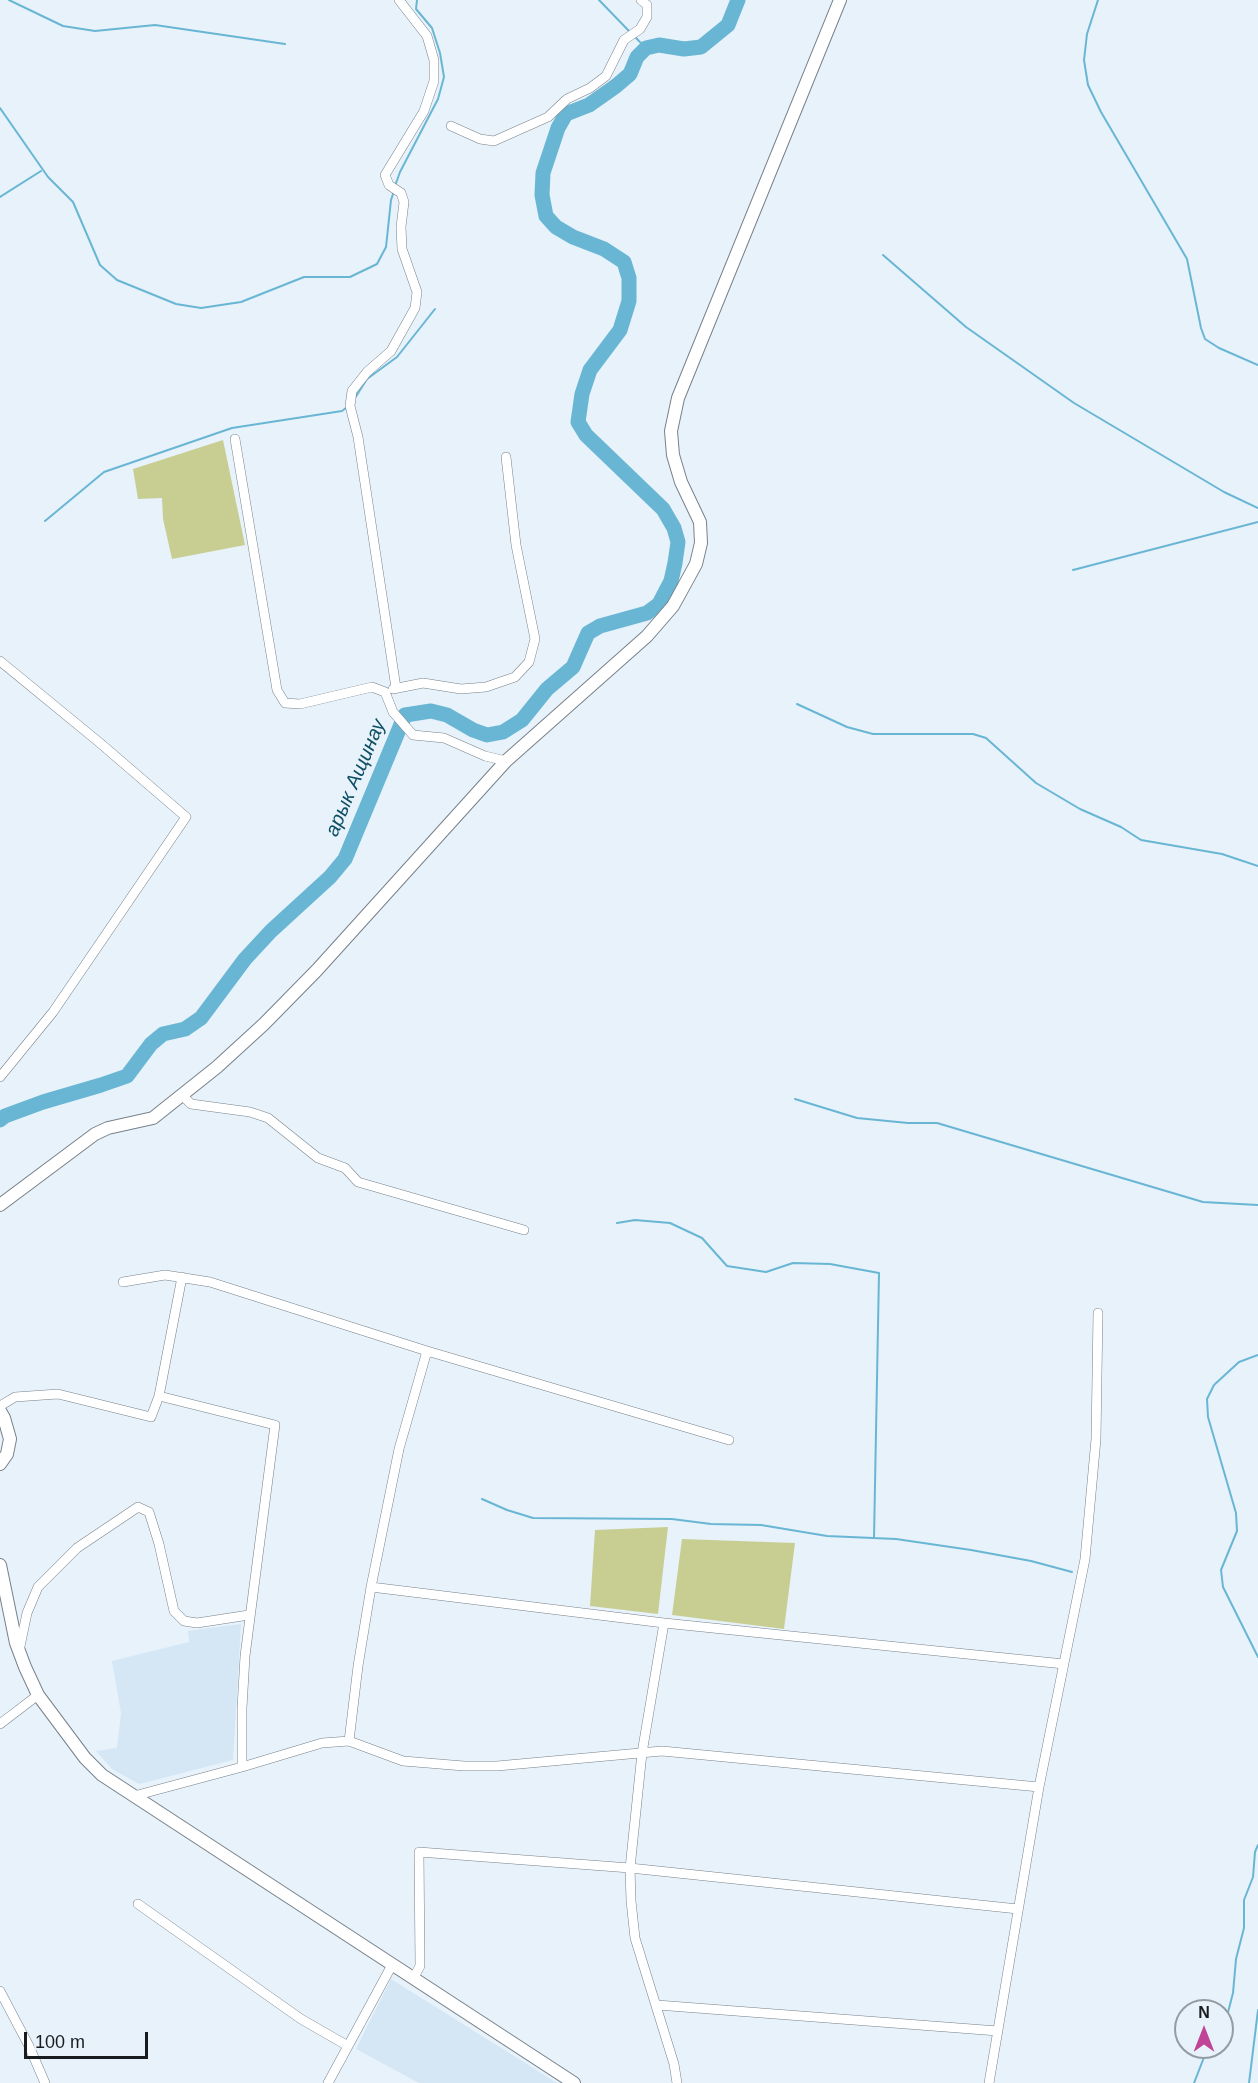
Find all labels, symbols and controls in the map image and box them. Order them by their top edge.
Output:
water label: арык Ащинау [321,716,391,840]
north arrow [1174,1999,1234,2059]
text: N [1198,2004,1210,2021]
scale bar [27,2020,152,2058]
text: 100 m [35,2032,85,2052]

